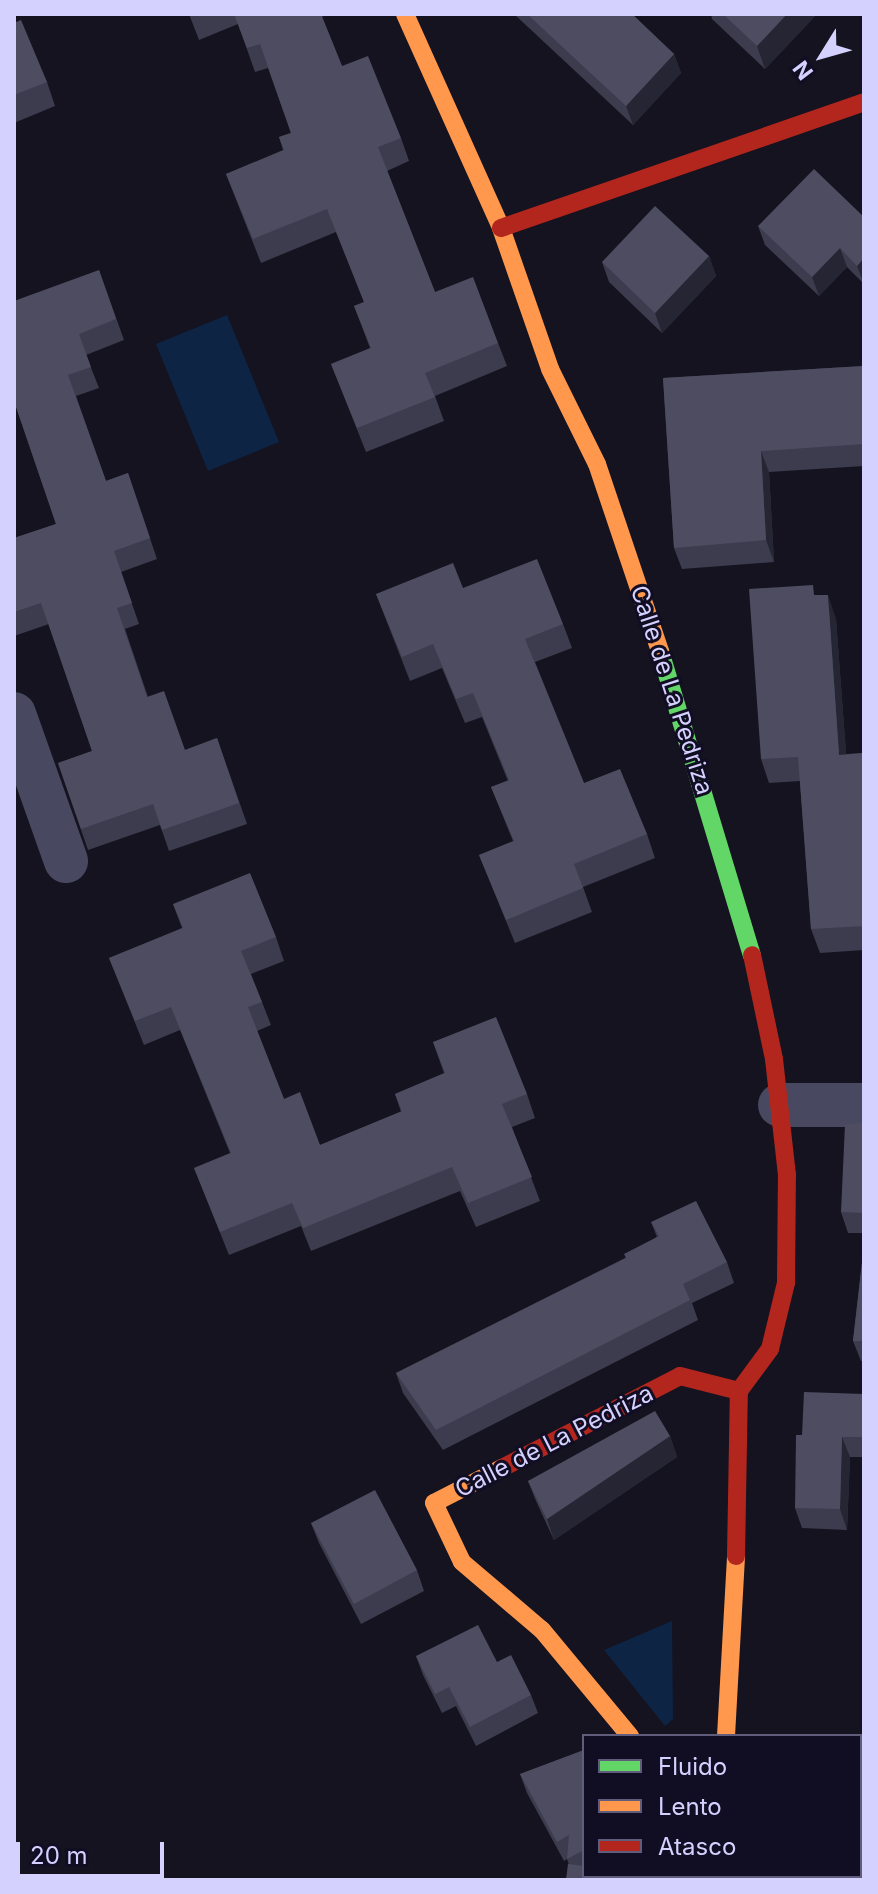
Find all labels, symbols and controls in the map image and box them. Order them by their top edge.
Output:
north arrow [782,16,862,96]
text: N [787,56,818,85]
street label: Calle de La Pedriza [625,582,719,798]
street label: Calle de La Pedriza [450,1379,658,1503]
legend [582,1734,862,1878]
text: Fluido [658,1752,727,1781]
text: Lento [658,1792,722,1821]
scale bar [20,1826,168,1876]
text: Atasco [658,1832,736,1861]
text: 20 m [30,1841,88,1870]

